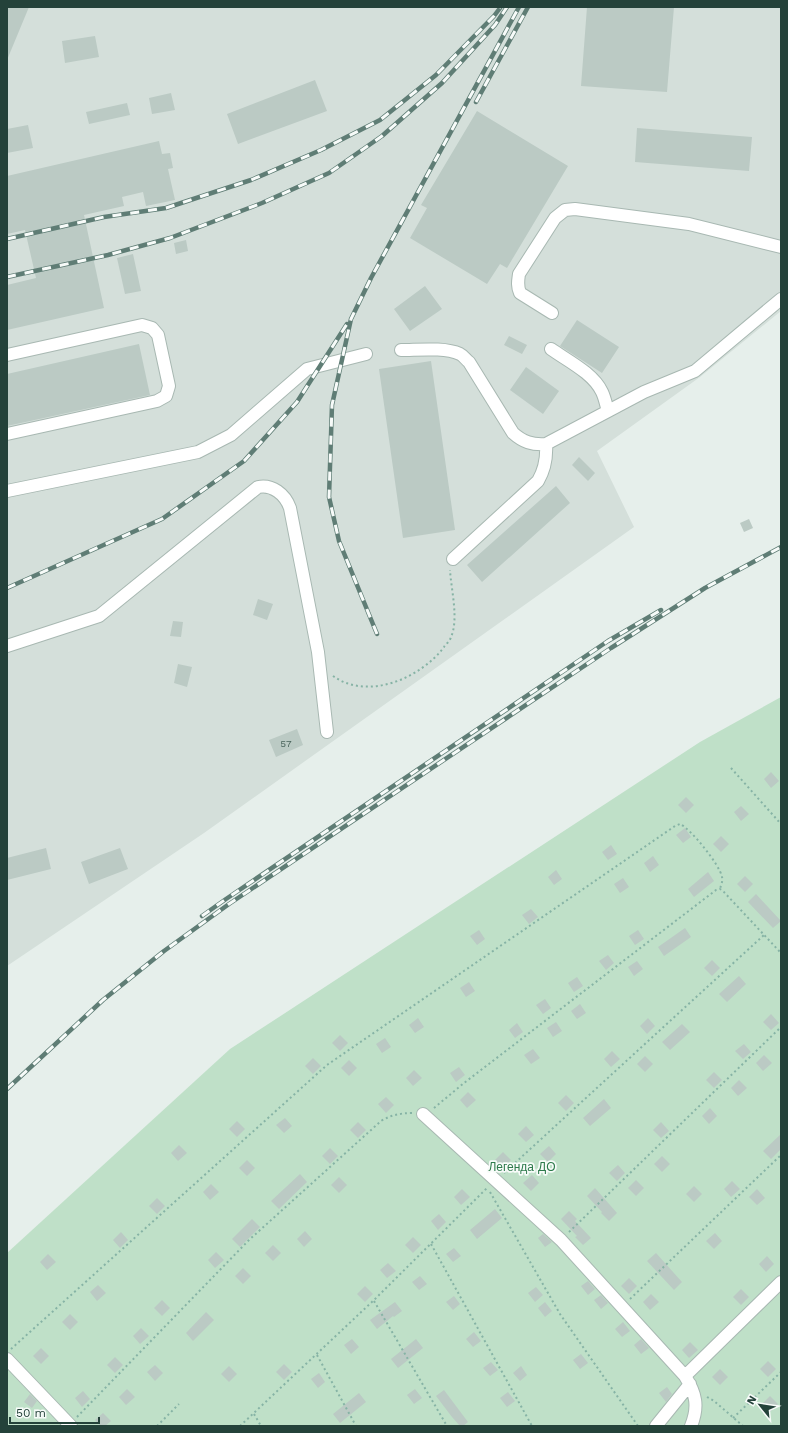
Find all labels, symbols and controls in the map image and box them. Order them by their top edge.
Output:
house number: 57 [280,738,292,749]
park label: Легенда ДО [488,1160,556,1174]
north arrow [740,1385,780,1425]
text: N [744,1393,759,1407]
scale bar [10,1399,99,1425]
text: 50 m [16,1406,46,1420]

